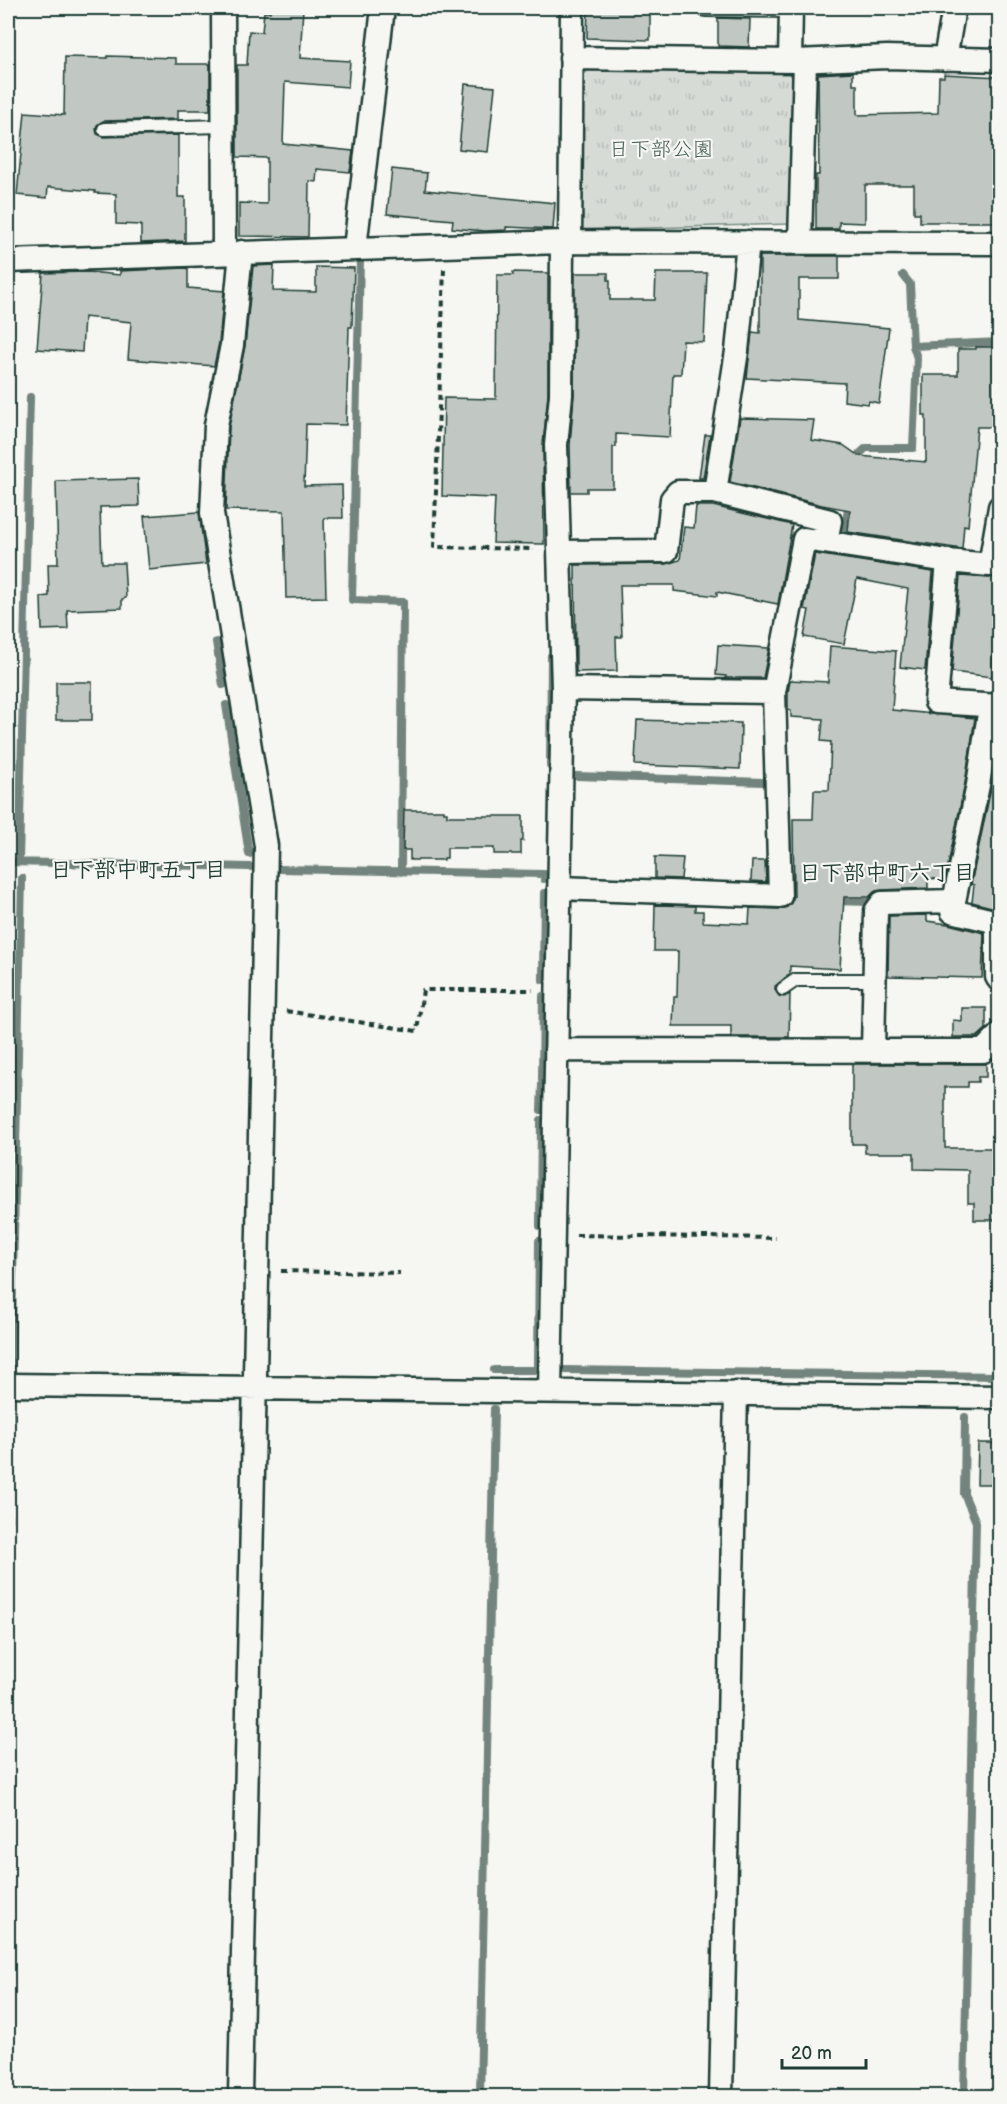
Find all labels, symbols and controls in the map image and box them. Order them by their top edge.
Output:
park label: 日下部公園 [609,137,714,162]
district label: 日下部中町五丁目 [50,857,226,884]
district label: 日下部中町六丁目 [799,860,975,887]
scale bar [782,2032,866,2070]
text: 20 m [791,2043,832,2064]

